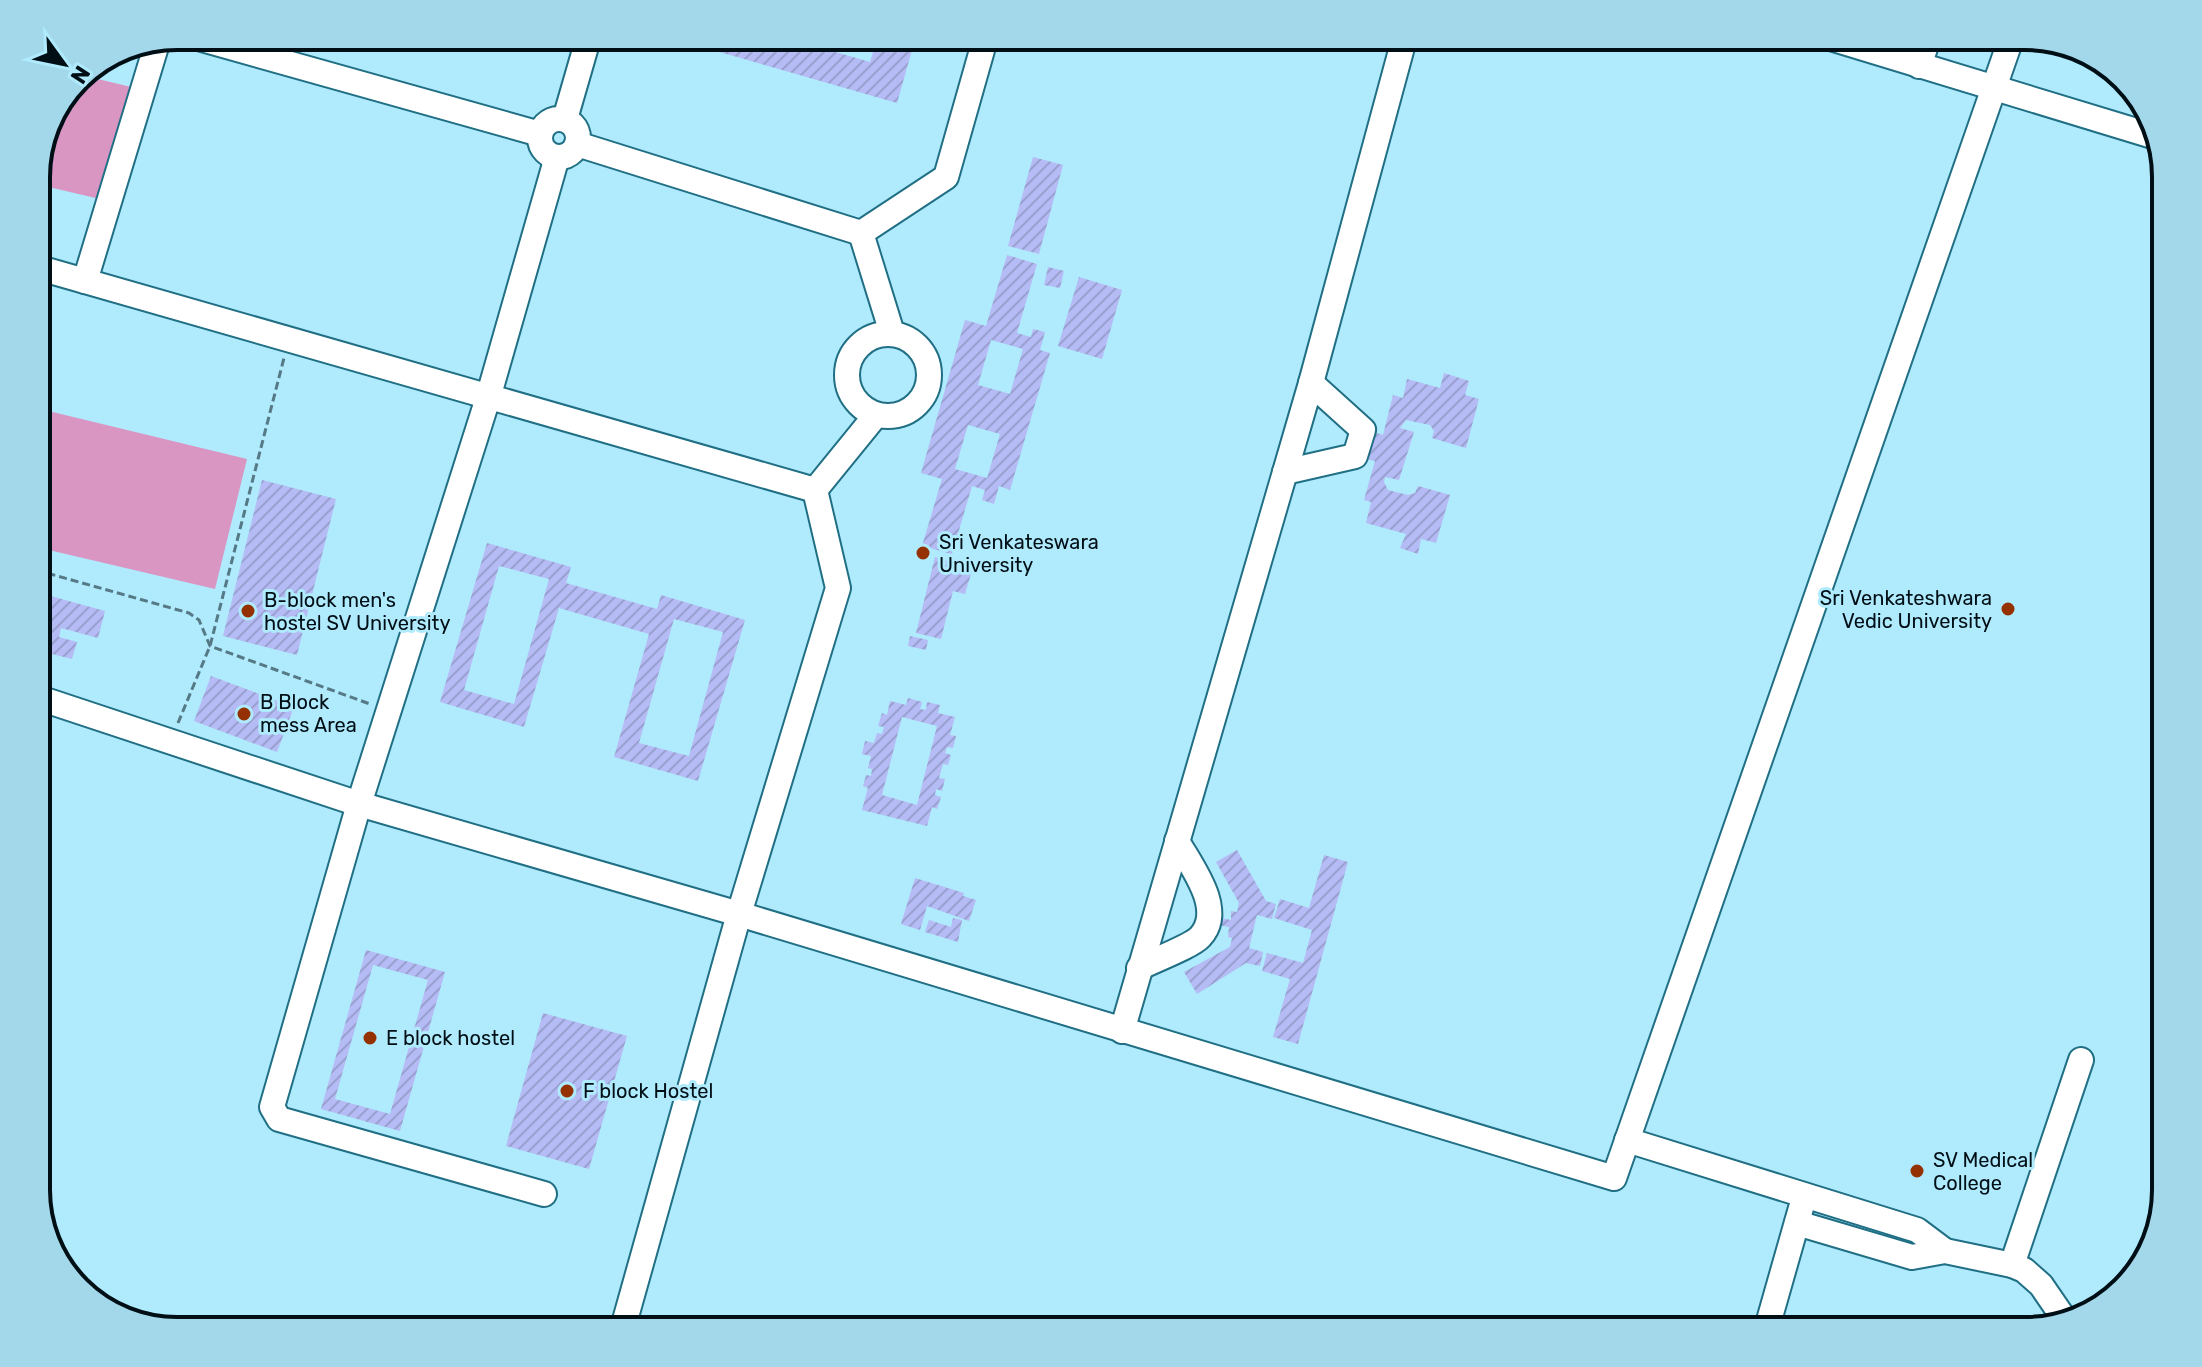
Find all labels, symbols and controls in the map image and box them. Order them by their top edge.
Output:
north arrow [24,24,104,104]
text: N [65,61,96,89]
place label: Sri Venkateswara University [939,530,1099,577]
marker: Sri Venkateswara University [914,544,932,562]
place label: Sri Venkateshwara Vedic University [1820,586,1992,633]
place label: B-block men's hostel SV University [264,588,450,635]
marker: Sri Venkateshwara Vedic University [1999,600,2017,618]
marker: B-block men's hostel SV University [239,602,257,620]
place label: B Block mess Area [260,690,357,737]
marker: B Block mess Area [235,705,253,723]
place label: E block hostel [386,1026,515,1050]
marker: E block hostel [361,1029,379,1047]
place label: F block Hostel [583,1079,713,1103]
marker: F block Hostel [558,1082,576,1100]
place label: SV Medical College [1933,1148,2033,1195]
marker: SV Medical College [1908,1162,1926,1180]

